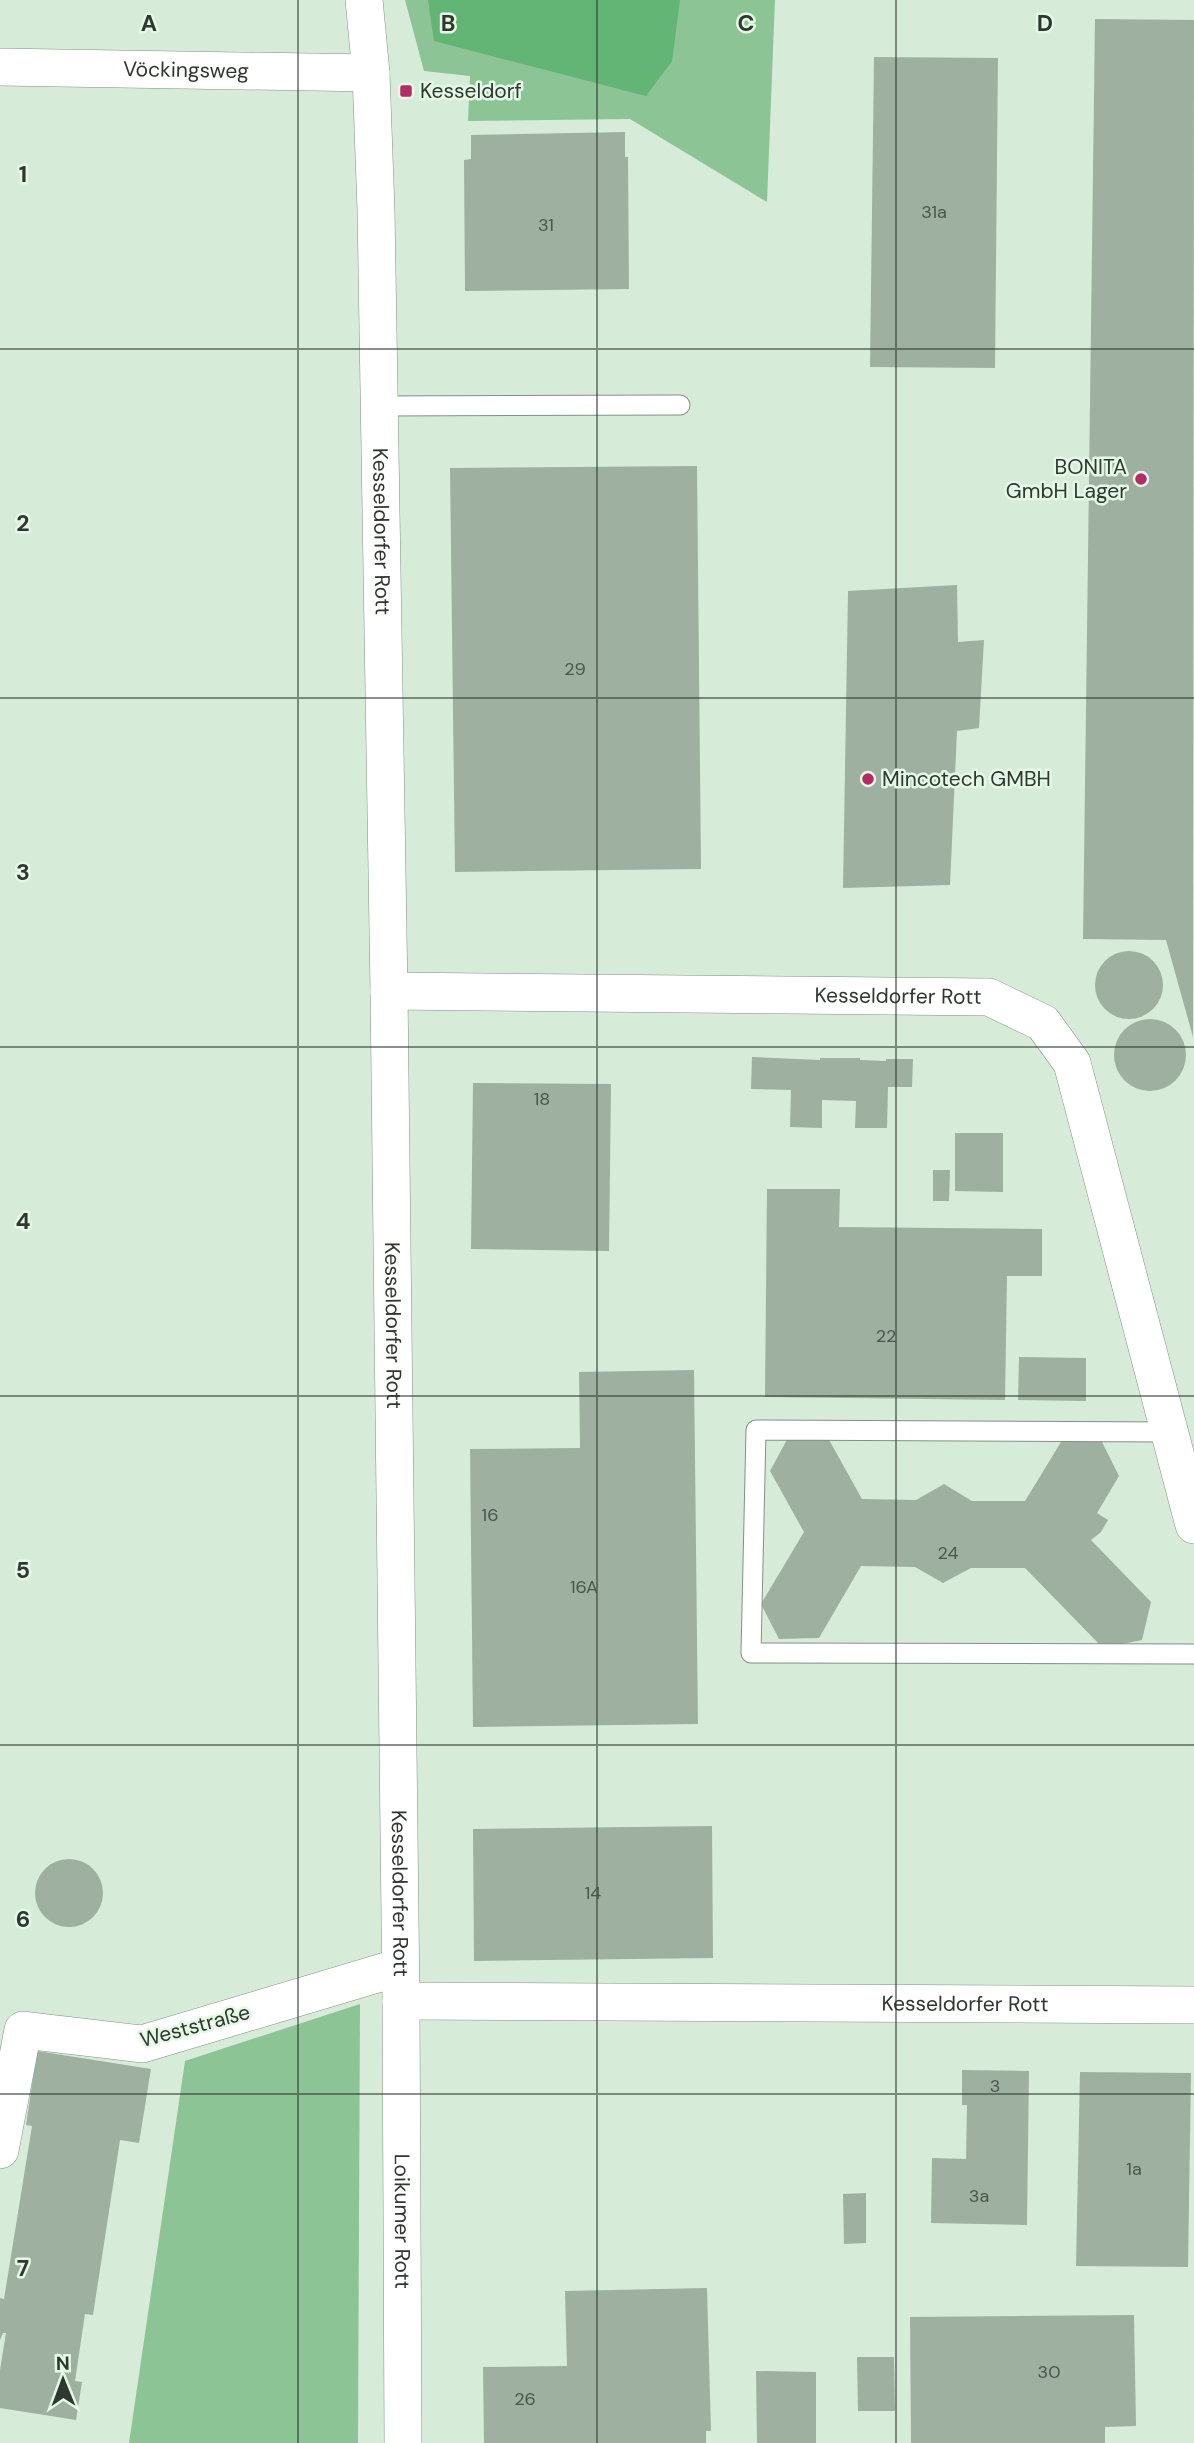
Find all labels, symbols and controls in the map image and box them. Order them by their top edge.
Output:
text: A [141,8,157,38]
text: B [441,8,455,38]
text: C [738,8,754,38]
text: D [1037,8,1053,38]
street label: Vöckingsweg [123,55,249,85]
place label: Kesseldorf [420,77,522,105]
marker: Kesseldorf [398,83,414,99]
text: 1 [19,159,27,189]
house number: 31a [921,200,947,224]
house number: 31 [538,213,554,237]
street label: Kesseldorfer Rott [366,448,397,615]
place label: BONITA GmbH Lager [1006,453,1127,505]
marker: BONITA GmbH Lager [1133,471,1149,487]
text: 2 [16,508,30,538]
house number: 29 [564,657,586,681]
place label: Mincotech GMBH [882,765,1051,793]
marker: Mincotech GMBH [860,771,876,787]
text: 3 [16,857,30,887]
street label: Kesseldorfer Rott [814,981,982,1011]
house number: 18 [534,1087,550,1111]
text: 4 [16,1206,31,1236]
street label: Kesseldorfer Rott [378,1242,408,1409]
house number: 22 [876,1324,896,1348]
house number: 16 [482,1503,498,1527]
house number: 24 [938,1541,959,1565]
text: 5 [16,1555,30,1585]
house number: 16A [570,1575,598,1599]
street label: Kesseldorfer Rott [385,1810,415,1977]
house number: 14 [585,1881,601,1905]
text: 6 [16,1904,30,1934]
street label: Kesseldorfer Rott [881,1989,1049,2018]
street label: Weststraße [137,1998,253,2054]
house number: 3 [990,2074,1000,2098]
street label: Loikumer Rott [388,2154,416,2289]
house number: 1a [1126,2157,1142,2181]
house number: 3a [969,2184,989,2208]
text: 7 [17,2253,29,2283]
north arrow [28,2345,98,2415]
text: N [56,2351,70,2376]
house number: 30 [1038,2360,1060,2384]
house number: 26 [514,2387,536,2411]

